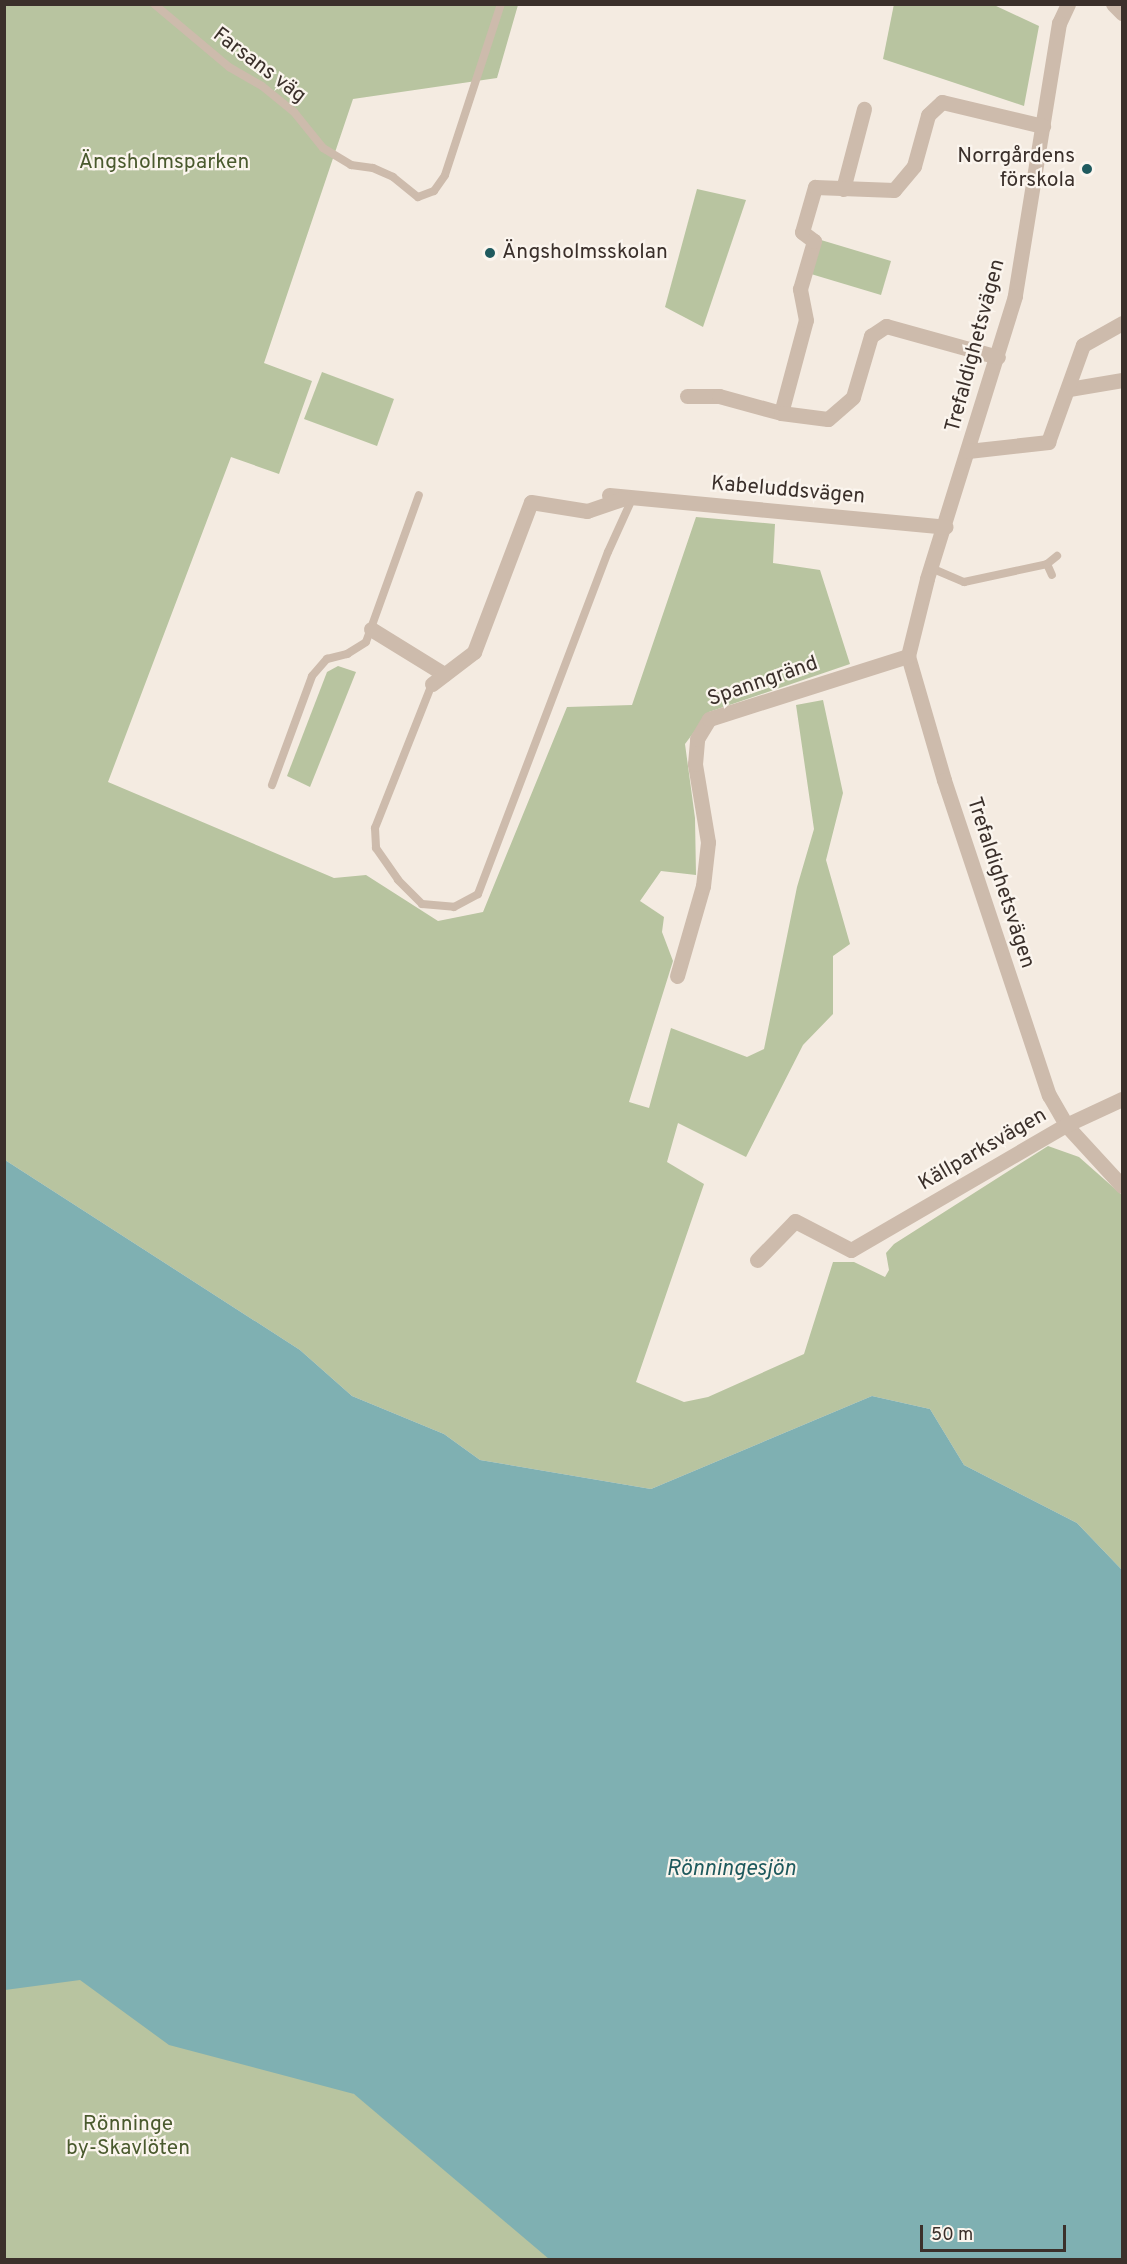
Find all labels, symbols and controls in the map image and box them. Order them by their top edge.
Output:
street label: Farsans väg [207,23,311,109]
place label: Norrgårdens förskola [957,144,1075,194]
park label: Ängsholmsparken [79,150,249,176]
marker: Norrgårdens förskola [1080,162,1094,176]
place label: Ängsholmsskolan [502,240,668,266]
marker: Ängsholmsskolan [483,246,497,260]
street label: Trefaldighetsvägen [941,257,1011,435]
street label: Kabeluddsvägen [710,472,866,510]
street label: Spanngränd [705,651,821,713]
street label: Trefaldighetsvägen [960,794,1040,972]
street label: Källparksvägen [914,1103,1052,1197]
water label: Rönningesjön [666,1857,796,1883]
park label: Rönninge by-Skavlöten [66,2112,190,2162]
scale bar [923,2213,1068,2251]
text: 50 m [931,2224,973,2247]

